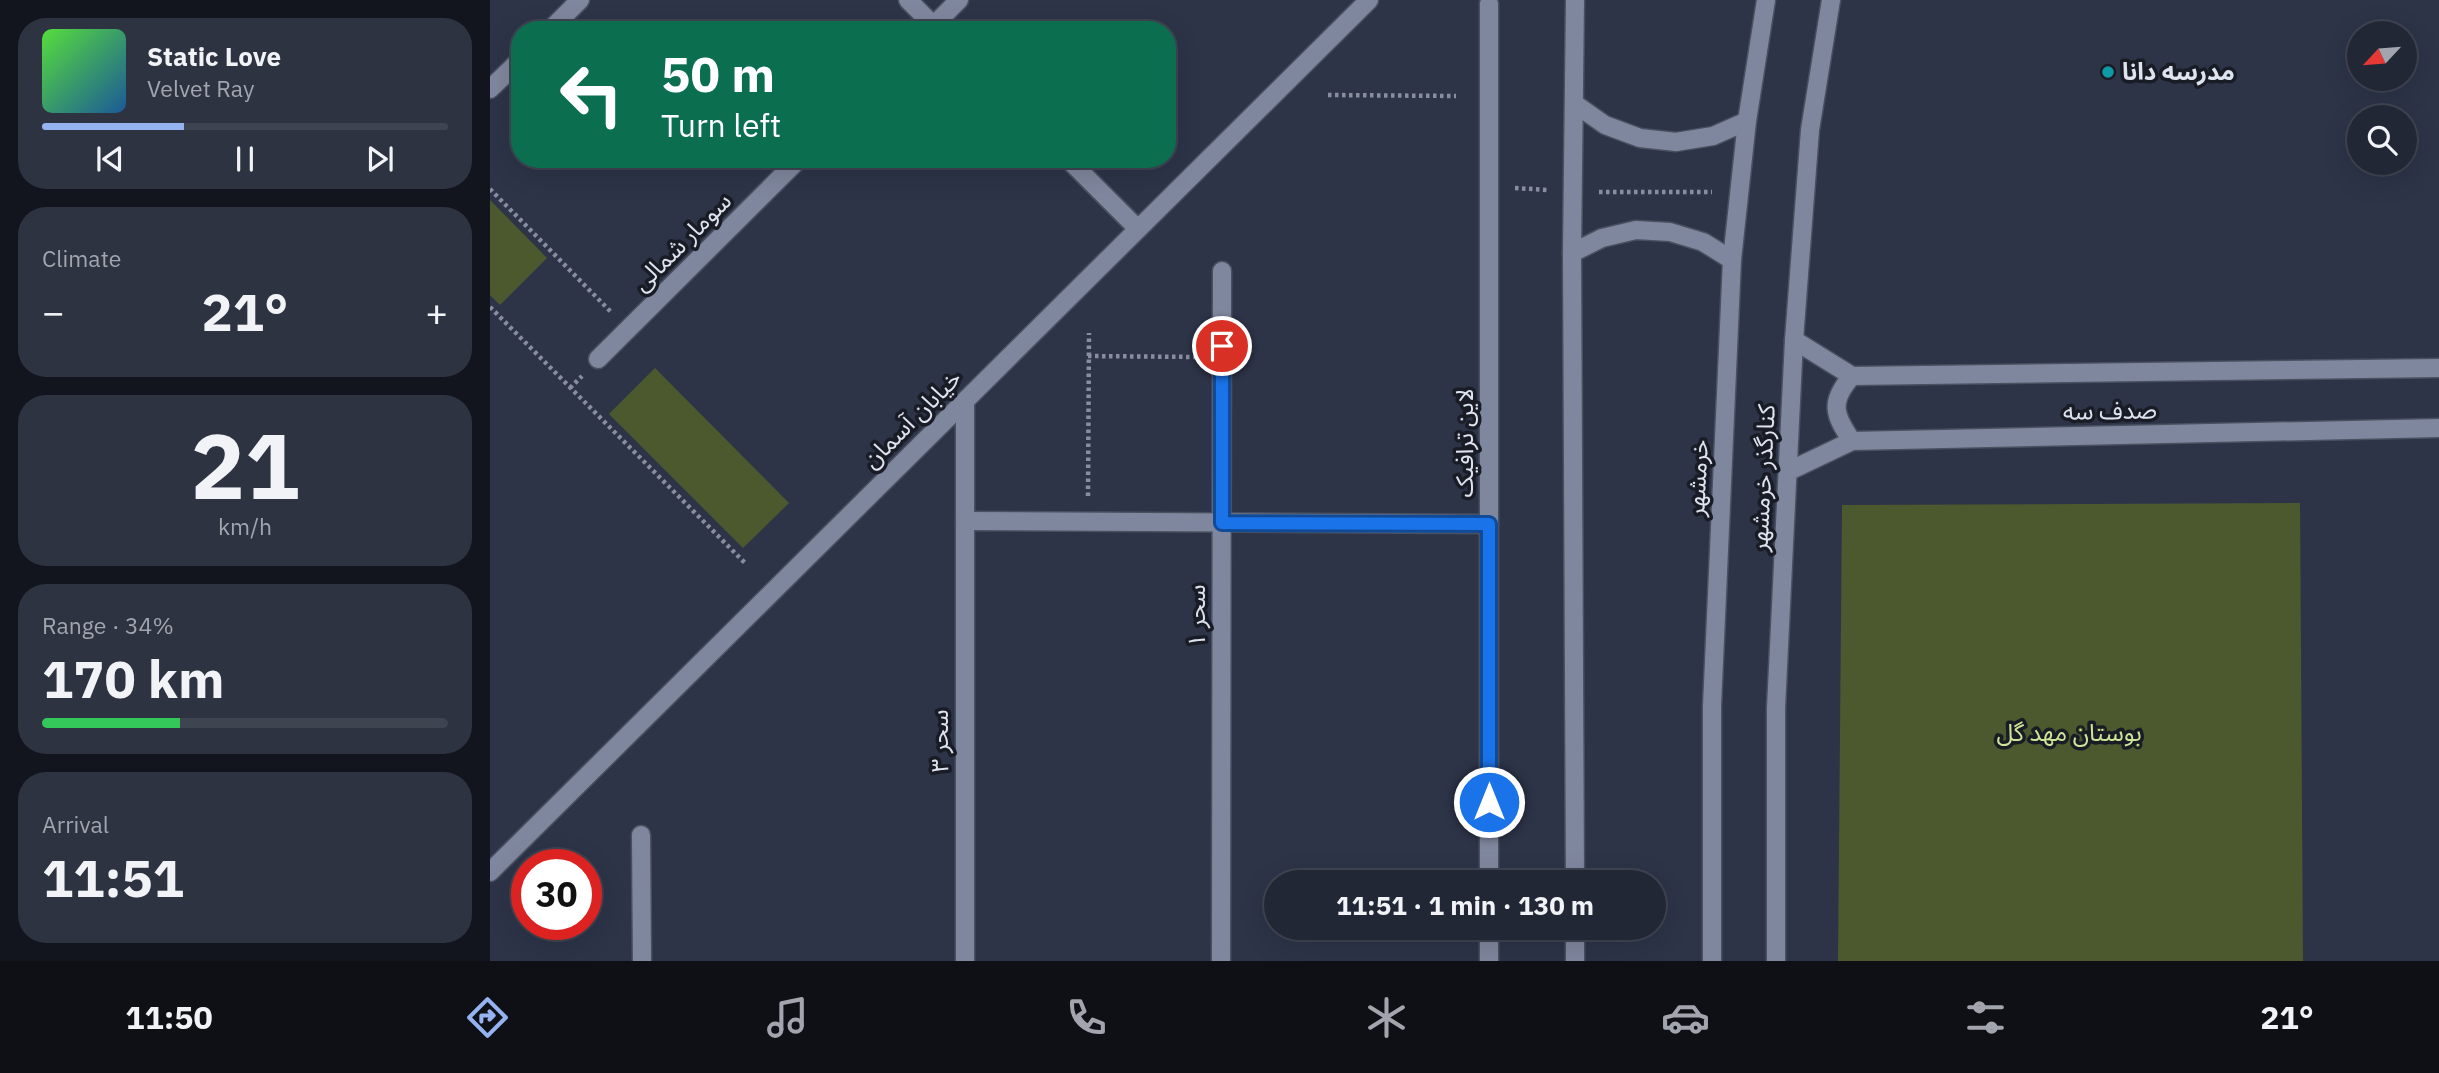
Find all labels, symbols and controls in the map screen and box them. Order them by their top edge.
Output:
north arrow [2347,21,2417,91]
map controls [2347,21,2417,175]
text: Static Love [147,39,281,73]
text: 50 m [661,42,775,105]
icon: left [546,49,637,140]
place label: مدرسه دانا [2122,55,2235,87]
marker: مدرسه دانا [2100,64,2116,80]
text: Velvet Ray [147,73,254,103]
text: Turn left [661,104,781,146]
button: search [2347,105,2417,175]
icon: previous [91,140,129,178]
icon: pause [226,140,264,178]
icon: next [361,140,399,178]
street label: سومار شمالی [625,185,738,298]
text: Climate [42,243,121,273]
text: 21° [202,278,288,345]
text: − [42,287,65,336]
text: + [425,287,448,336]
pin [1192,316,1252,376]
icon: arrive [1203,327,1241,365]
street label: خیابان آسمان [855,362,968,475]
street label: لاین ترافیک [1448,388,1480,498]
street label: صدف سه [2063,393,2157,427]
street label: کنارگذر خرمشهر [1742,402,1782,553]
text: 21 [190,406,300,524]
street label: خرمشهر [1679,438,1715,518]
text: km/h [218,511,272,541]
street label: سحر ۱ [1180,584,1212,648]
text: Range · 34% [42,610,174,640]
text: 170 km [42,645,224,712]
street label: سحر ۳ [923,709,955,773]
park label: بوستان مهد گل [1996,716,2142,748]
position arrow [1452,765,1526,839]
text: Arrival [42,809,109,839]
text: 11:51 [42,844,184,911]
speed limit sign: 30 [511,849,602,940]
text: 11:51 · 1 min · 130 m [1336,888,1594,922]
icon: directions [463,993,512,1042]
icon: music [763,993,812,1042]
icon: phone [1062,993,1111,1042]
icon: climate [1362,993,1411,1042]
icon: car [1661,993,1710,1042]
icon: filters [1961,993,2010,1042]
text: 11:50 [125,996,213,1038]
text: 21° [2260,996,2314,1038]

